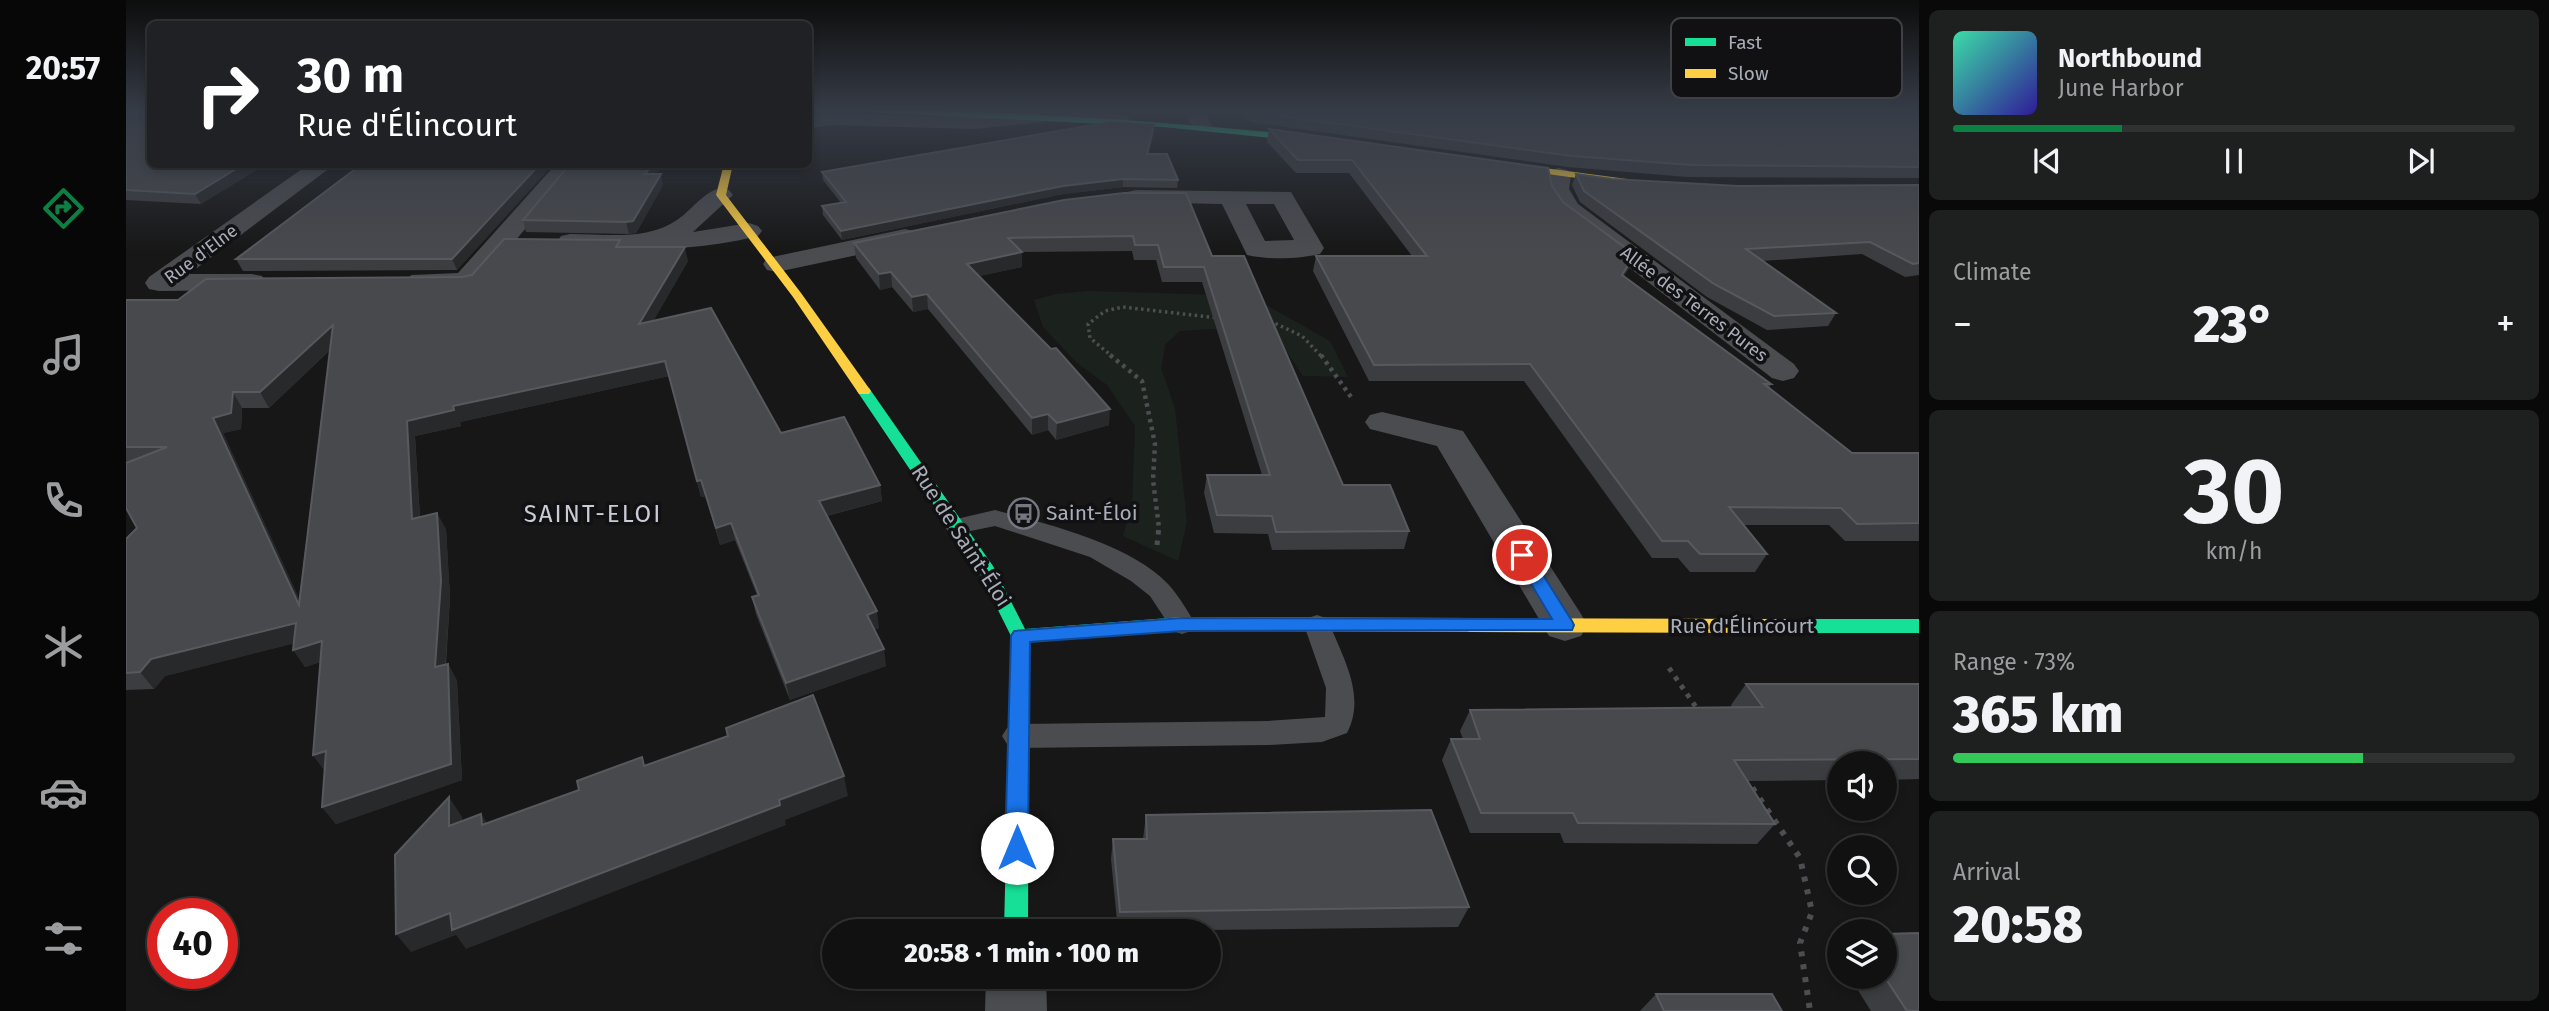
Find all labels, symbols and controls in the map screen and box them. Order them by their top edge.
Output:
legend [1671,18,1902,98]
text: Fast [1728,31,1762,54]
text: Northbound [2058,43,2202,74]
text: 30 m [297,46,404,105]
text: 20:57 [26,49,100,87]
icon: right [182,49,273,140]
text: Slow [1728,62,1769,85]
text: June Harbor [2058,74,2184,102]
text: Rue d'Élincourt [297,106,517,144]
icon: previous [2028,142,2066,180]
icon: pause [2215,142,2253,180]
icon: next [2402,142,2440,180]
icon: directions [39,184,88,233]
street label: Rue d'Elne [160,219,242,289]
street label: Allée des Terres Pures [1616,242,1772,366]
text: Climate [1953,258,2032,286]
text: 23° [2193,293,2275,356]
text: − [1953,301,1972,347]
text: + [2496,301,2515,347]
icon: music [39,330,88,379]
text: 30 [2184,437,2284,546]
street label: Rue de Saint-Éloi [906,461,1016,611]
icon: phone [39,476,88,525]
bus stop icon: Saint-Éloi [1006,496,1040,530]
district label: SAINT-ELOI [524,500,662,528]
place label: Saint-Éloi [1046,500,1138,526]
pin [1492,525,1552,585]
icon: arrive [1503,536,1541,574]
text: km/h [2206,537,2262,565]
street label: Rue d'Élincourt [1670,613,1815,639]
icon: climate [39,622,88,671]
text: Range · 73% [1953,648,2075,676]
text: 365 km [1953,683,2123,746]
map controls [1827,751,1897,989]
button: sound [1827,751,1897,821]
icon: car [39,768,88,817]
position arrow [980,811,1054,885]
button: search [1827,835,1897,905]
text: Arrival [1953,858,2020,886]
text: 20:58 [1953,893,2083,956]
speed limit sign: 40 [147,898,238,989]
icon: filters [39,914,88,963]
button: layers [1827,919,1897,989]
text: 20:58 · 1 min · 100 m [904,938,1139,969]

